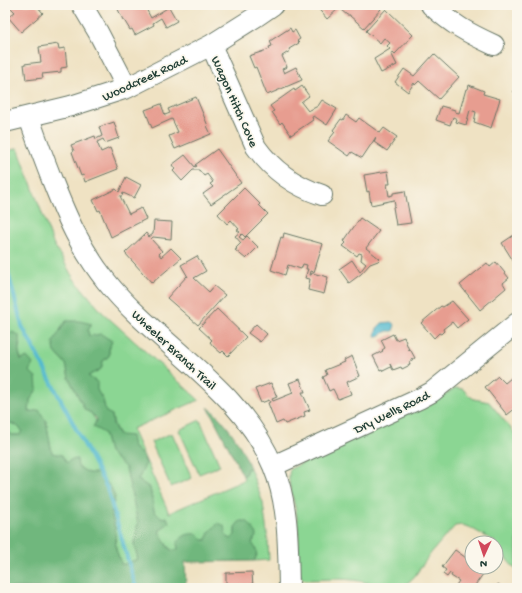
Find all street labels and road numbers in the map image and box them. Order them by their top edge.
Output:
street label: Woodcreek Road [100,52,191,105]
street label: Wagon Hitch Cove [207,54,261,150]
street label: Wheeler Branch Trail [128,308,219,394]
street label: Dry Wells Road [351,388,434,438]

